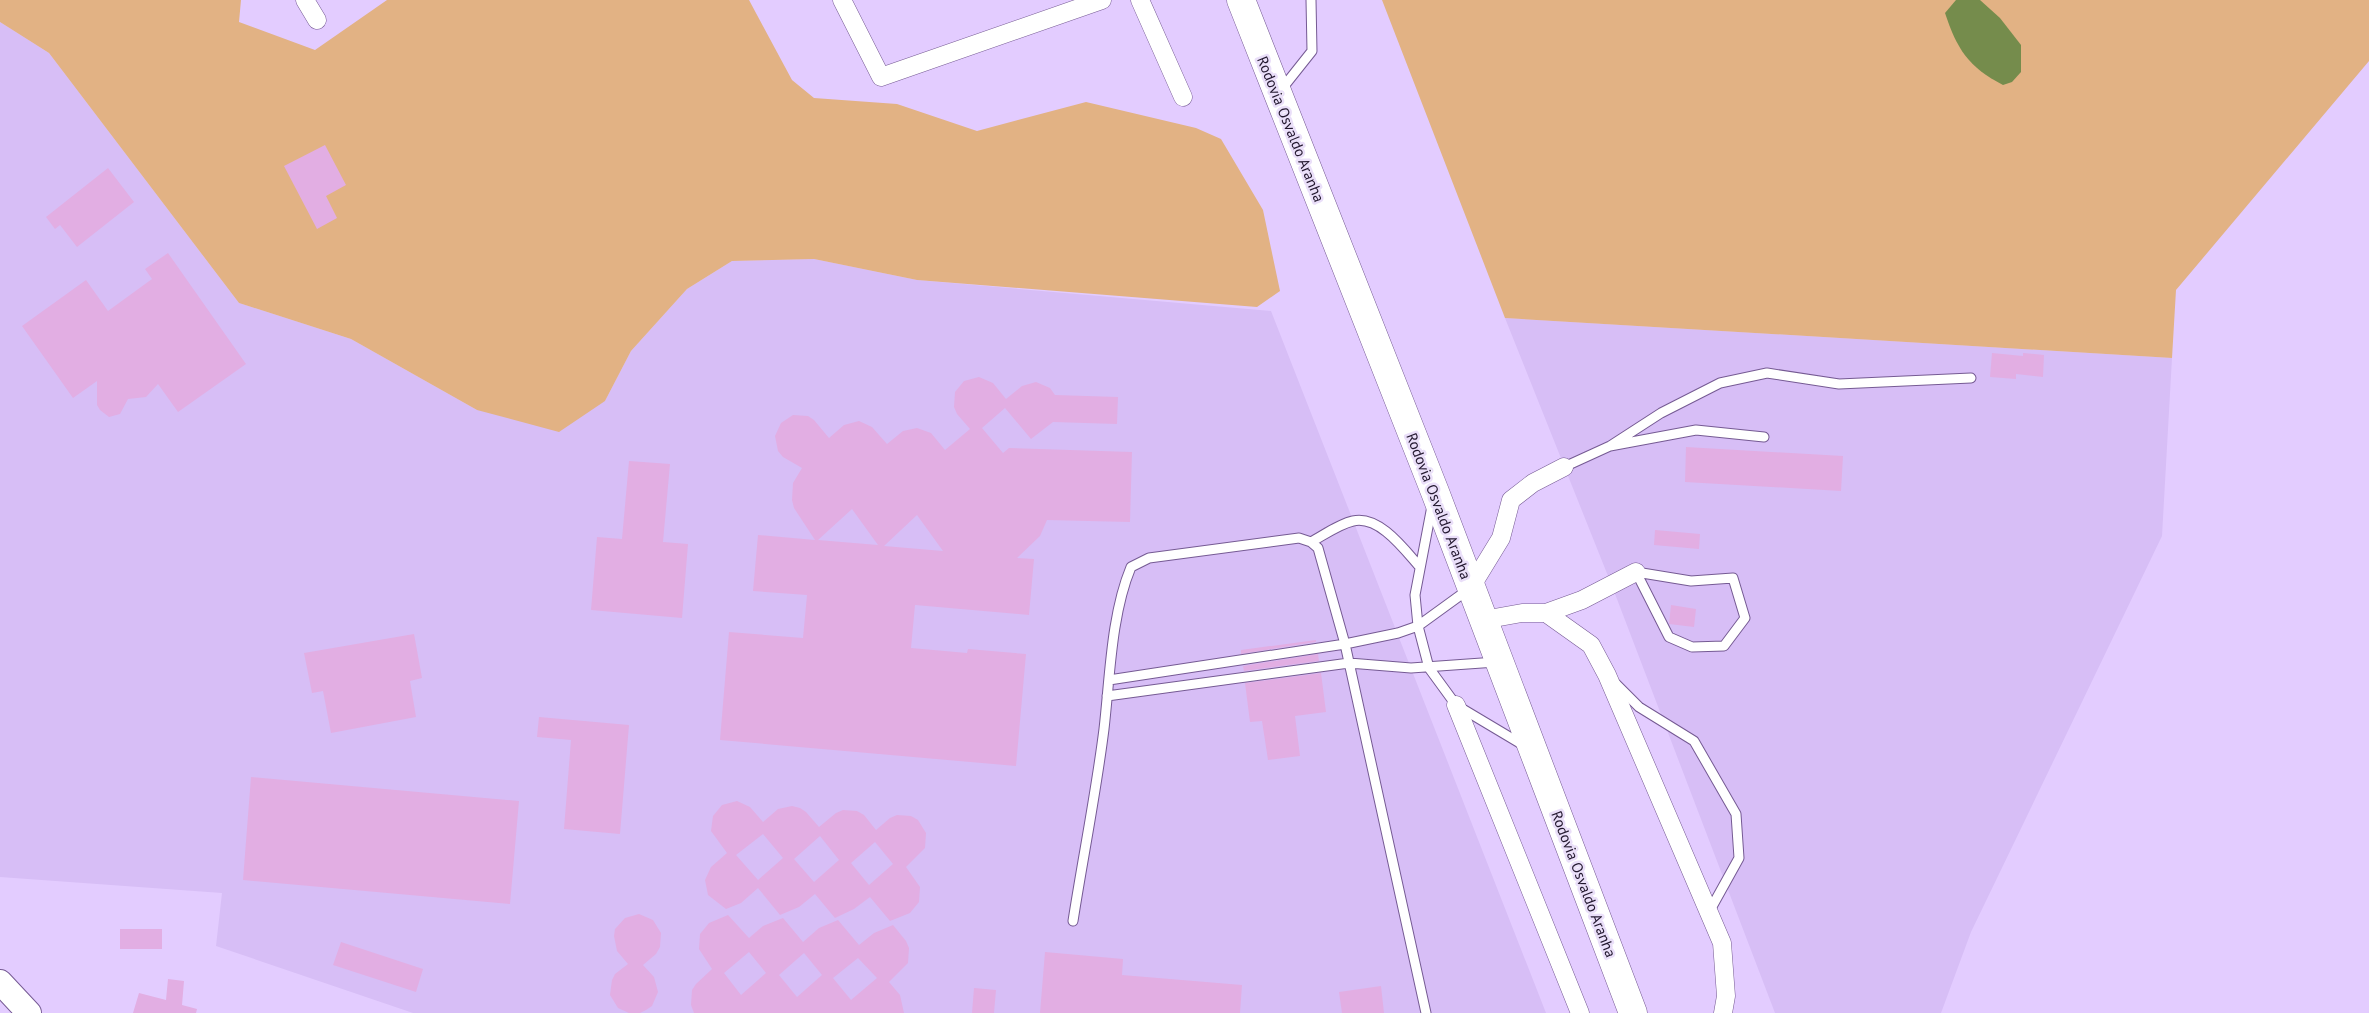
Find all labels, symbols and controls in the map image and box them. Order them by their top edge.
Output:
street label: Rodovia Osvaldo Aranha [1253,53,1329,205]
street label: Rodovia Osvaldo Aranha [1402,430,1476,582]
street label: Rodovia Osvaldo Aranha [1547,808,1621,960]

